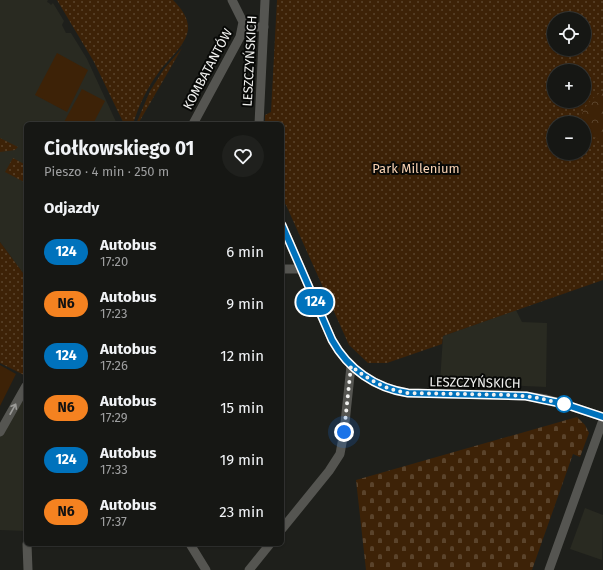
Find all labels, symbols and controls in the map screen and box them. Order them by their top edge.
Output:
map controls [547,12,591,160]
button: locate [547,12,591,56]
street label: LESZCZYŃSKICH [239,15,259,107]
street label: KOMBATANTÓW [180,26,235,112]
button: + [547,64,591,108]
button: − [547,116,591,160]
button: heart [222,135,264,177]
text: Ciołkowskiego 01 [44,137,194,160]
park label: Park Millenium [372,161,460,176]
text: Pieszo · 4 min · 250 m [44,164,169,179]
text: Odjazdy [44,199,99,217]
text: Autobus [100,236,157,254]
text: 124 [55,243,77,260]
text: 6 min [226,243,264,261]
text: 17:20 [100,254,128,269]
text: Autobus [100,288,157,306]
line badge: 124 [292,289,338,315]
text: 124 [304,293,326,310]
text: N6 [57,295,75,312]
text: 9 min [226,295,264,313]
text: 17:23 [100,306,127,321]
text: Autobus [100,340,157,358]
text: 124 [55,347,77,364]
text: 12 min [220,347,264,365]
text: 17:26 [100,358,128,373]
street label: LESZCZYŃSKICH [429,373,521,391]
text: Autobus [100,392,157,410]
unlabelled marker [555,395,573,413]
text: N6 [57,399,75,416]
text: 15 min [220,399,264,417]
one-way arrow [9,403,17,415]
text: 17:29 [100,410,128,425]
your location [334,422,354,442]
text: Autobus [100,444,157,462]
text: 124 [55,451,77,468]
text: 19 min [220,451,264,469]
text: 17:33 [100,462,128,477]
text: Autobus [100,496,157,514]
text: N6 [57,503,75,520]
text: 23 min [219,503,264,521]
text: 17:37 [100,514,127,529]

